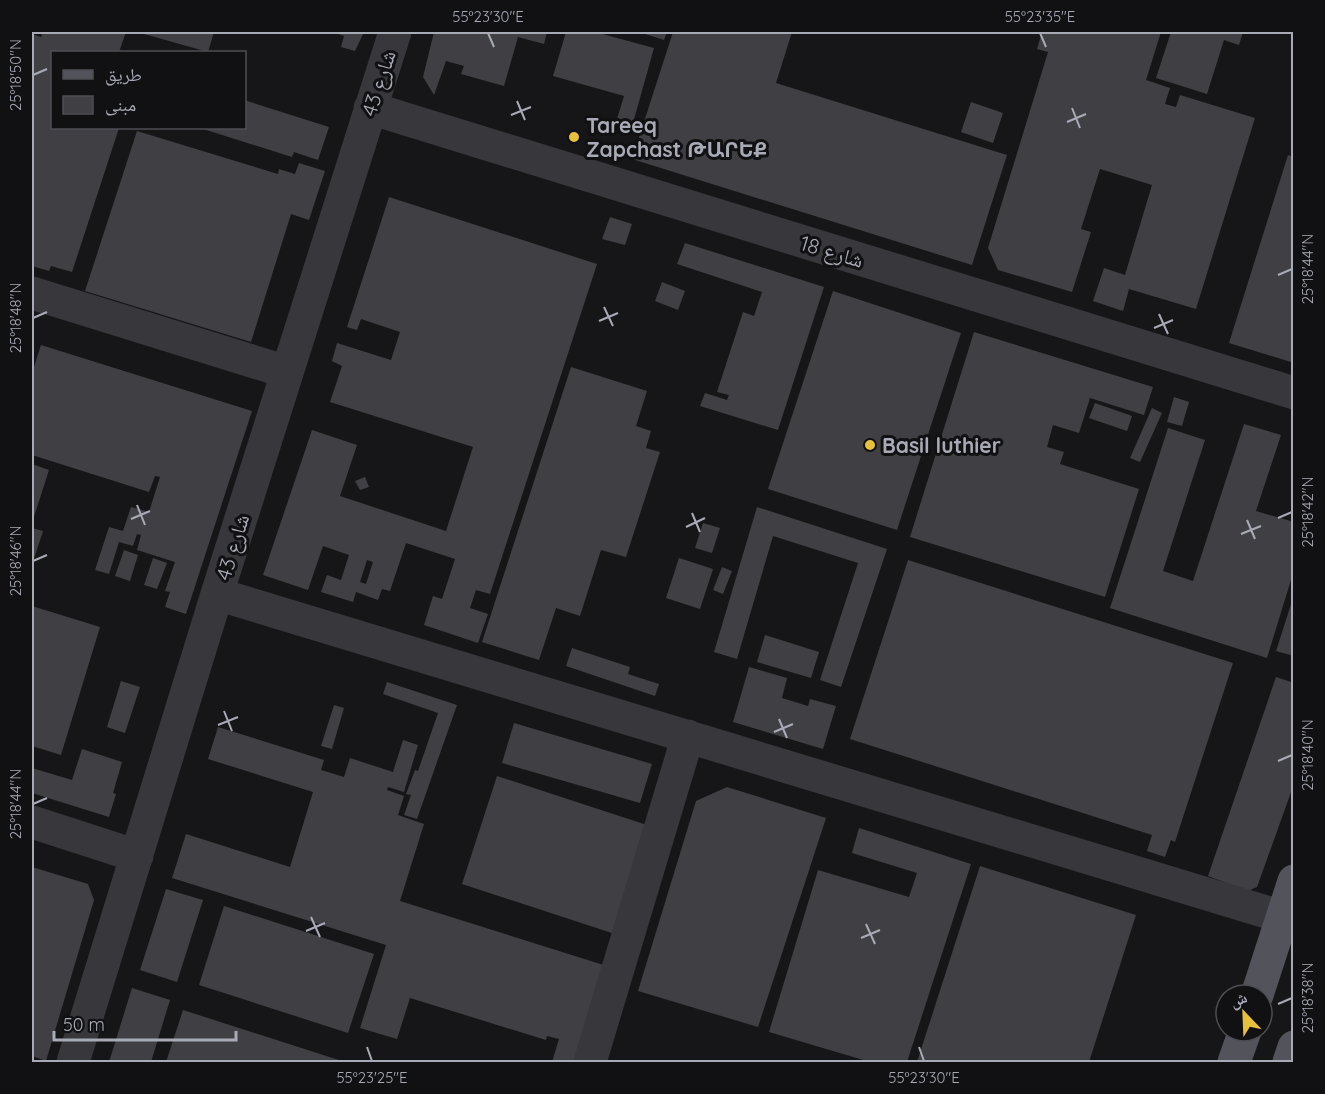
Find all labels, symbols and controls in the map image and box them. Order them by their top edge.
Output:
text: 55°23'30"E [452,7,524,26]
text: 55°23'35"E [1005,7,1075,26]
text: 25°18'50"N [6,39,25,111]
street label: شارع 43 [355,47,402,120]
legend [51,51,246,129]
text: طريق [105,63,142,86]
text: مبنى [105,93,136,116]
place label: Tareeq Zapchast ԹԱՐԵՔ [586,112,767,162]
marker: Tareeq Zapchast ԹԱՐԵՔ [567,130,581,144]
street label: شارع 18 [797,229,867,274]
text: 25°18'44"N [1298,234,1317,304]
text: 25°18'48"N [6,283,25,353]
place label: Basil luthier [882,432,1001,458]
marker: Basil luthier [863,438,877,452]
text: 25°18'42"N [1298,477,1317,547]
street label: شارع 43 [210,511,255,583]
text: 25°18'46"N [6,526,25,596]
text: 25°18'40"N [1298,719,1317,791]
text: 25°18'44"N [6,769,25,839]
text: 25°18'38"N [1298,963,1317,1033]
north arrow [1214,983,1274,1043]
text: ش [1226,987,1250,1012]
scale bar [54,1004,236,1042]
text: 50 m [63,1013,105,1036]
text: 55°23'25"E [336,1068,408,1087]
text: 55°23'30"E [888,1068,960,1087]

